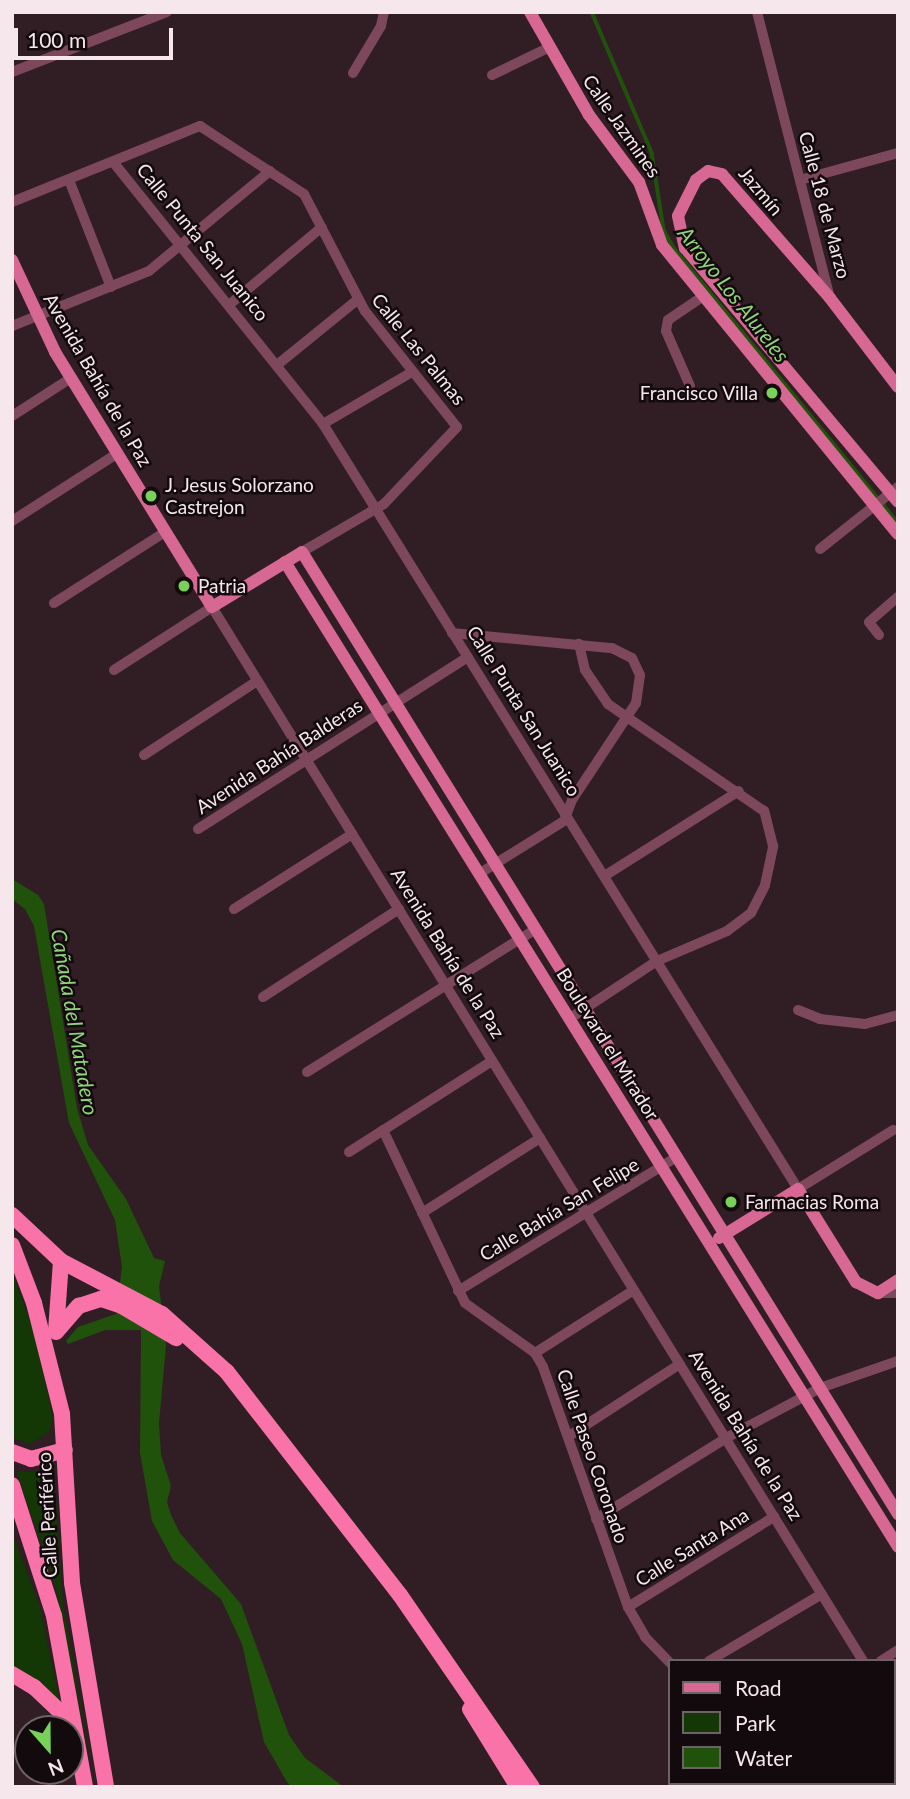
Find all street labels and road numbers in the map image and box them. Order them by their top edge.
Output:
street label: Calle Jazmines [578,70,666,182]
street label: Calle 18 de Marzo [794,129,856,281]
street label: Calle Punta San Juanico [132,158,274,326]
street label: Jazmín [734,162,788,220]
street label: Avenida Bahía de la Paz [39,289,157,471]
street label: Calle Las Palmas [367,289,471,409]
street label: Calle Punta San Juanico [462,621,586,801]
street label: Avenida Bahía Balderas [191,694,367,818]
street label: Avenida Bahía de la Paz [386,864,510,1042]
street label: Boulevard el Mirador [552,964,664,1124]
street label: Calle Bahía San Felipe [475,1152,643,1266]
street label: Avenida Bahía de la Paz [684,1346,808,1524]
street label: Calle Paseo Coronado [553,1366,633,1546]
street label: Calle Periférico [32,1452,62,1578]
street label: Calle Santa Ana [631,1503,753,1591]

